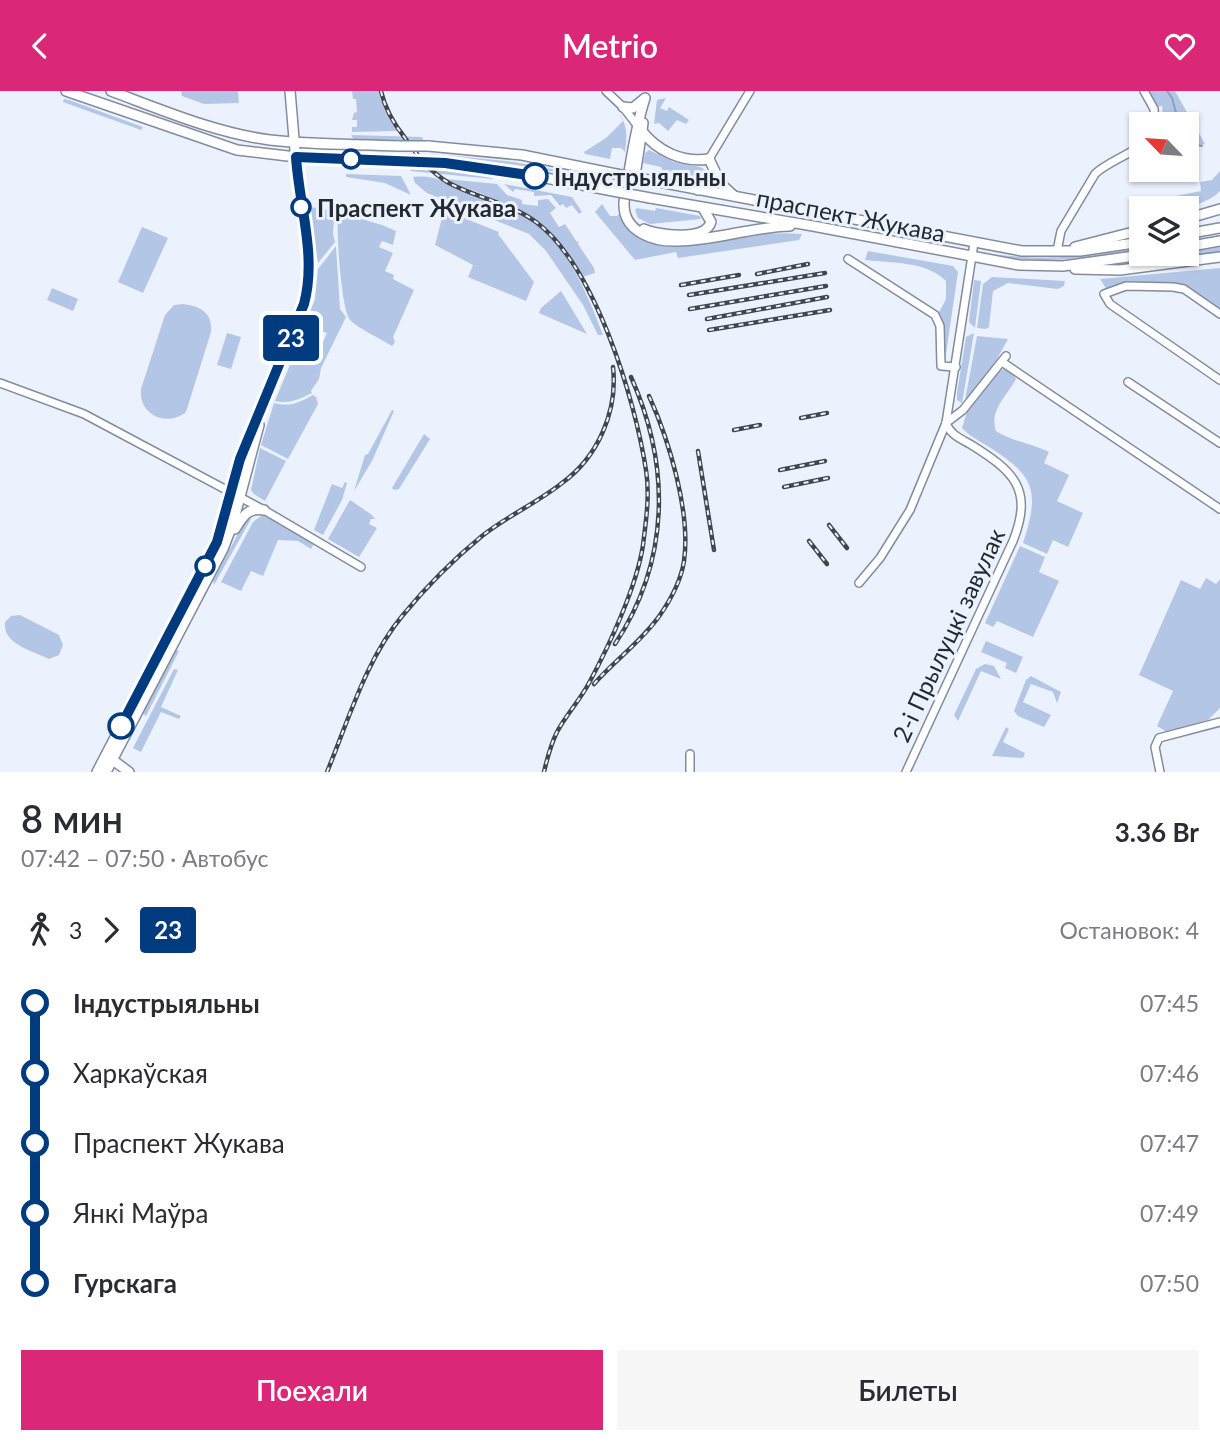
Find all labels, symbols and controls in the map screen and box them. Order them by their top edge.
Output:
text: Metrio [562,26,658,65]
icon: back [21,27,59,65]
icon: heart [1161,27,1199,65]
north arrow [1129,112,1199,182]
map controls [1129,112,1199,266]
unlabelled marker [341,149,361,169]
place label: Індустрыяльны [554,162,726,191]
marker: Індустрыяльны [522,163,548,189]
street label: праспект Жукава [754,182,948,248]
place label: Праспект Жукава [317,193,516,222]
button: layers [1129,196,1199,266]
marker: Праспект Жукава [291,197,311,217]
line badge: 23 [260,315,322,361]
text: 23 [277,323,305,352]
street label: 2-і Прылуцкі завулак [886,523,1010,746]
unlabelled marker [195,556,215,576]
unlabelled marker [108,713,134,739]
text: 8 мин [21,795,123,841]
text: 3.36 Br [1115,816,1199,848]
text: 07:42 – 07:50 · Автобус [21,844,269,872]
icon: walk [21,911,59,949]
icon: forward [92,911,130,949]
text: 23 [154,915,182,944]
text: 3 [69,916,82,944]
text: Остановок: 4 [1059,916,1199,944]
text: Індустрыяльны [73,987,260,1019]
text: 07:45 [1140,989,1199,1017]
text: Харкаўская [73,1057,208,1089]
text: 07:46 [1140,1059,1199,1087]
text: Праспект Жукава [73,1127,285,1159]
text: 07:47 [1140,1129,1199,1157]
text: Янкі Маўра [73,1197,208,1229]
text: 07:49 [1140,1199,1199,1227]
text: Гурскага [73,1267,177,1299]
text: 07:50 [1140,1269,1199,1297]
button: Поехали [21,1350,603,1430]
button: Билеты [617,1350,1199,1430]

